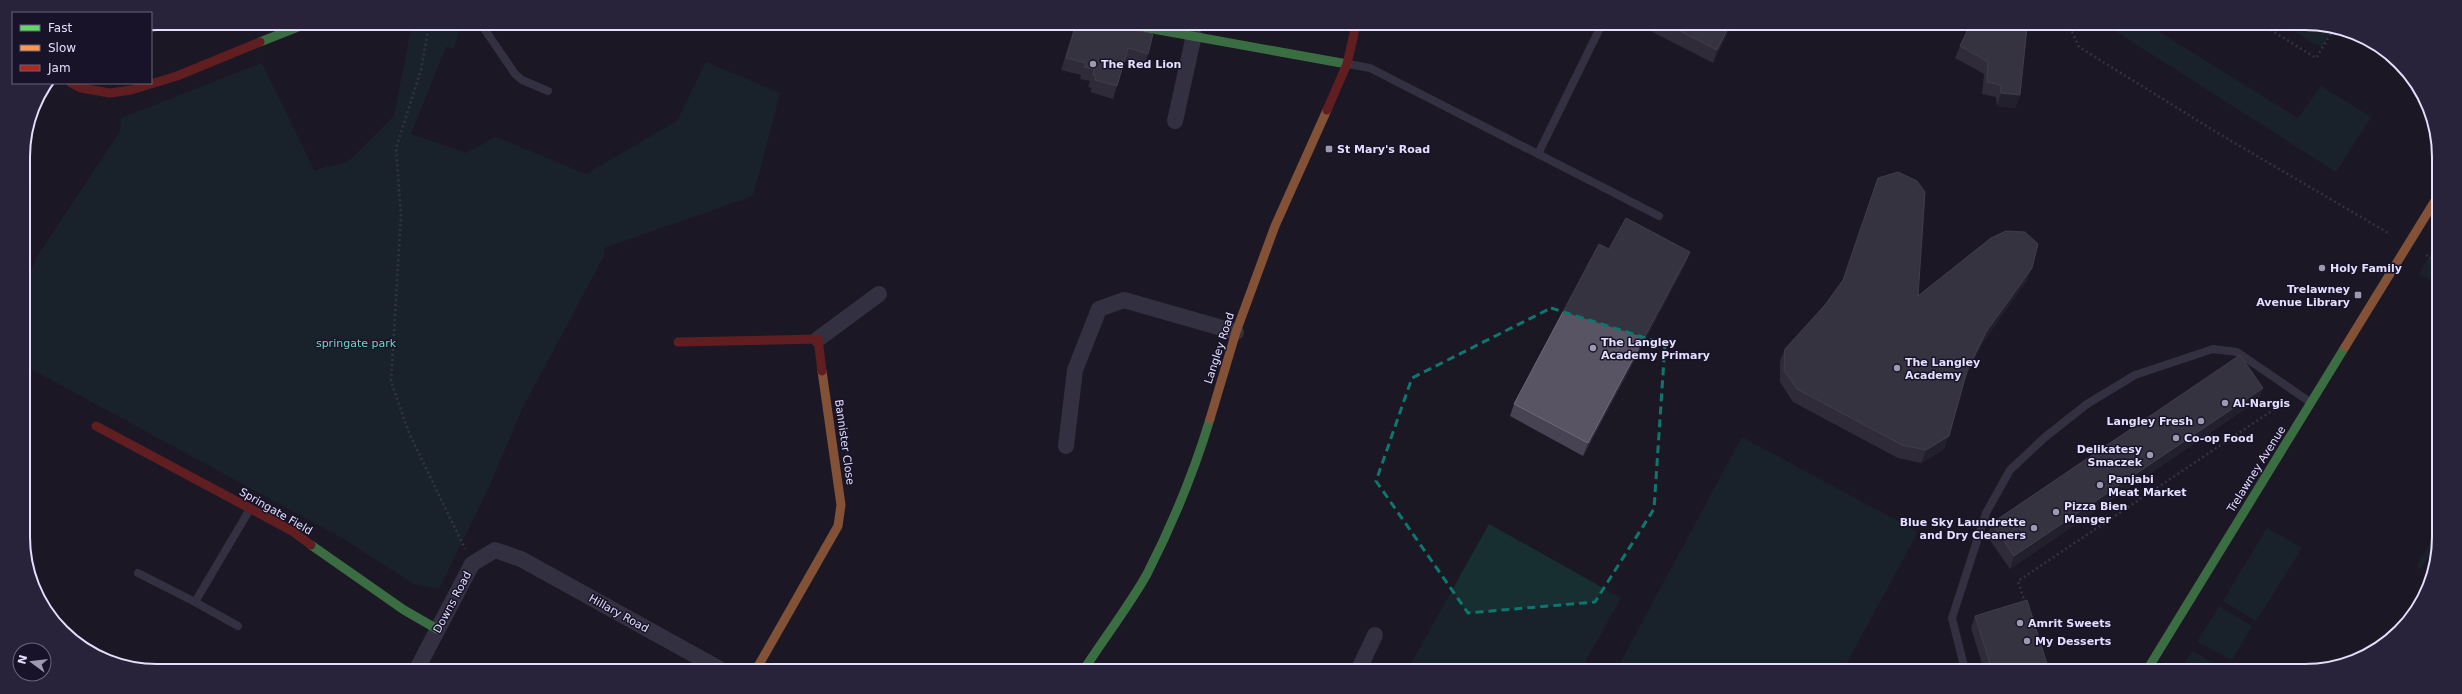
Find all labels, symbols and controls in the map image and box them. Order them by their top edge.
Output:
legend [12,12,152,84]
text: Fast [48,21,72,35]
text: Slow [48,41,76,55]
place label: The Red Lion [1101,58,1181,71]
marker: The Red Lion [1088,59,1098,69]
text: Jam [47,61,71,75]
place label: St Mary's Road [1337,143,1430,156]
marker: St Mary's Road [1324,144,1334,154]
place label: Holy Family [2330,262,2402,275]
marker: Holy Family [2317,263,2327,273]
place label: Trelawney Avenue Library [2256,283,2350,309]
marker: Trelawney Avenue Library [2353,290,2363,300]
street label: Langley Road [1202,311,1237,385]
place label: The Langley Academy Primary [1601,336,1710,362]
park label: springate park [316,337,397,350]
marker: The Langley Academy Primary [1588,343,1598,353]
place label: The Langley Academy [1905,356,1980,382]
marker: The Langley Academy [1892,363,1902,373]
place label: Al-Nargis [2233,397,2291,410]
marker: Al-Nargis [2220,398,2230,408]
street label: Bannister Close [832,399,857,486]
place label: Langley Fresh [2107,415,2193,428]
marker: Langley Fresh [2196,416,2206,426]
street label: Trelawney Avenue [2224,423,2288,516]
place label: Co-op Food [2184,432,2254,445]
marker: Co-op Food [2171,433,2181,443]
place label: Delikatesy Smaczek [2077,443,2143,469]
marker: Delikatesy Smaczek [2145,450,2155,460]
place label: Panjabi Meat Market [2108,473,2186,499]
marker: Panjabi Meat Market [2095,480,2105,490]
street label: Springate Field [237,485,315,538]
place label: Pizza Bien Manger [2064,500,2127,526]
marker: Pizza Bien Manger [2051,507,2061,517]
place label: Blue Sky Laundrette and Dry Cleaners [1900,516,2026,542]
marker: Blue Sky Laundrette and Dry Cleaners [2029,523,2039,533]
street label: Downs Road [431,569,474,635]
street label: Hillary Road [587,592,651,635]
place label: Amrit Sweets [2028,617,2112,630]
marker: Amrit Sweets [2015,618,2025,628]
place label: My Desserts [2035,635,2112,648]
marker: My Desserts [2022,636,2032,646]
north arrow [12,642,52,682]
text: N [15,653,30,666]

